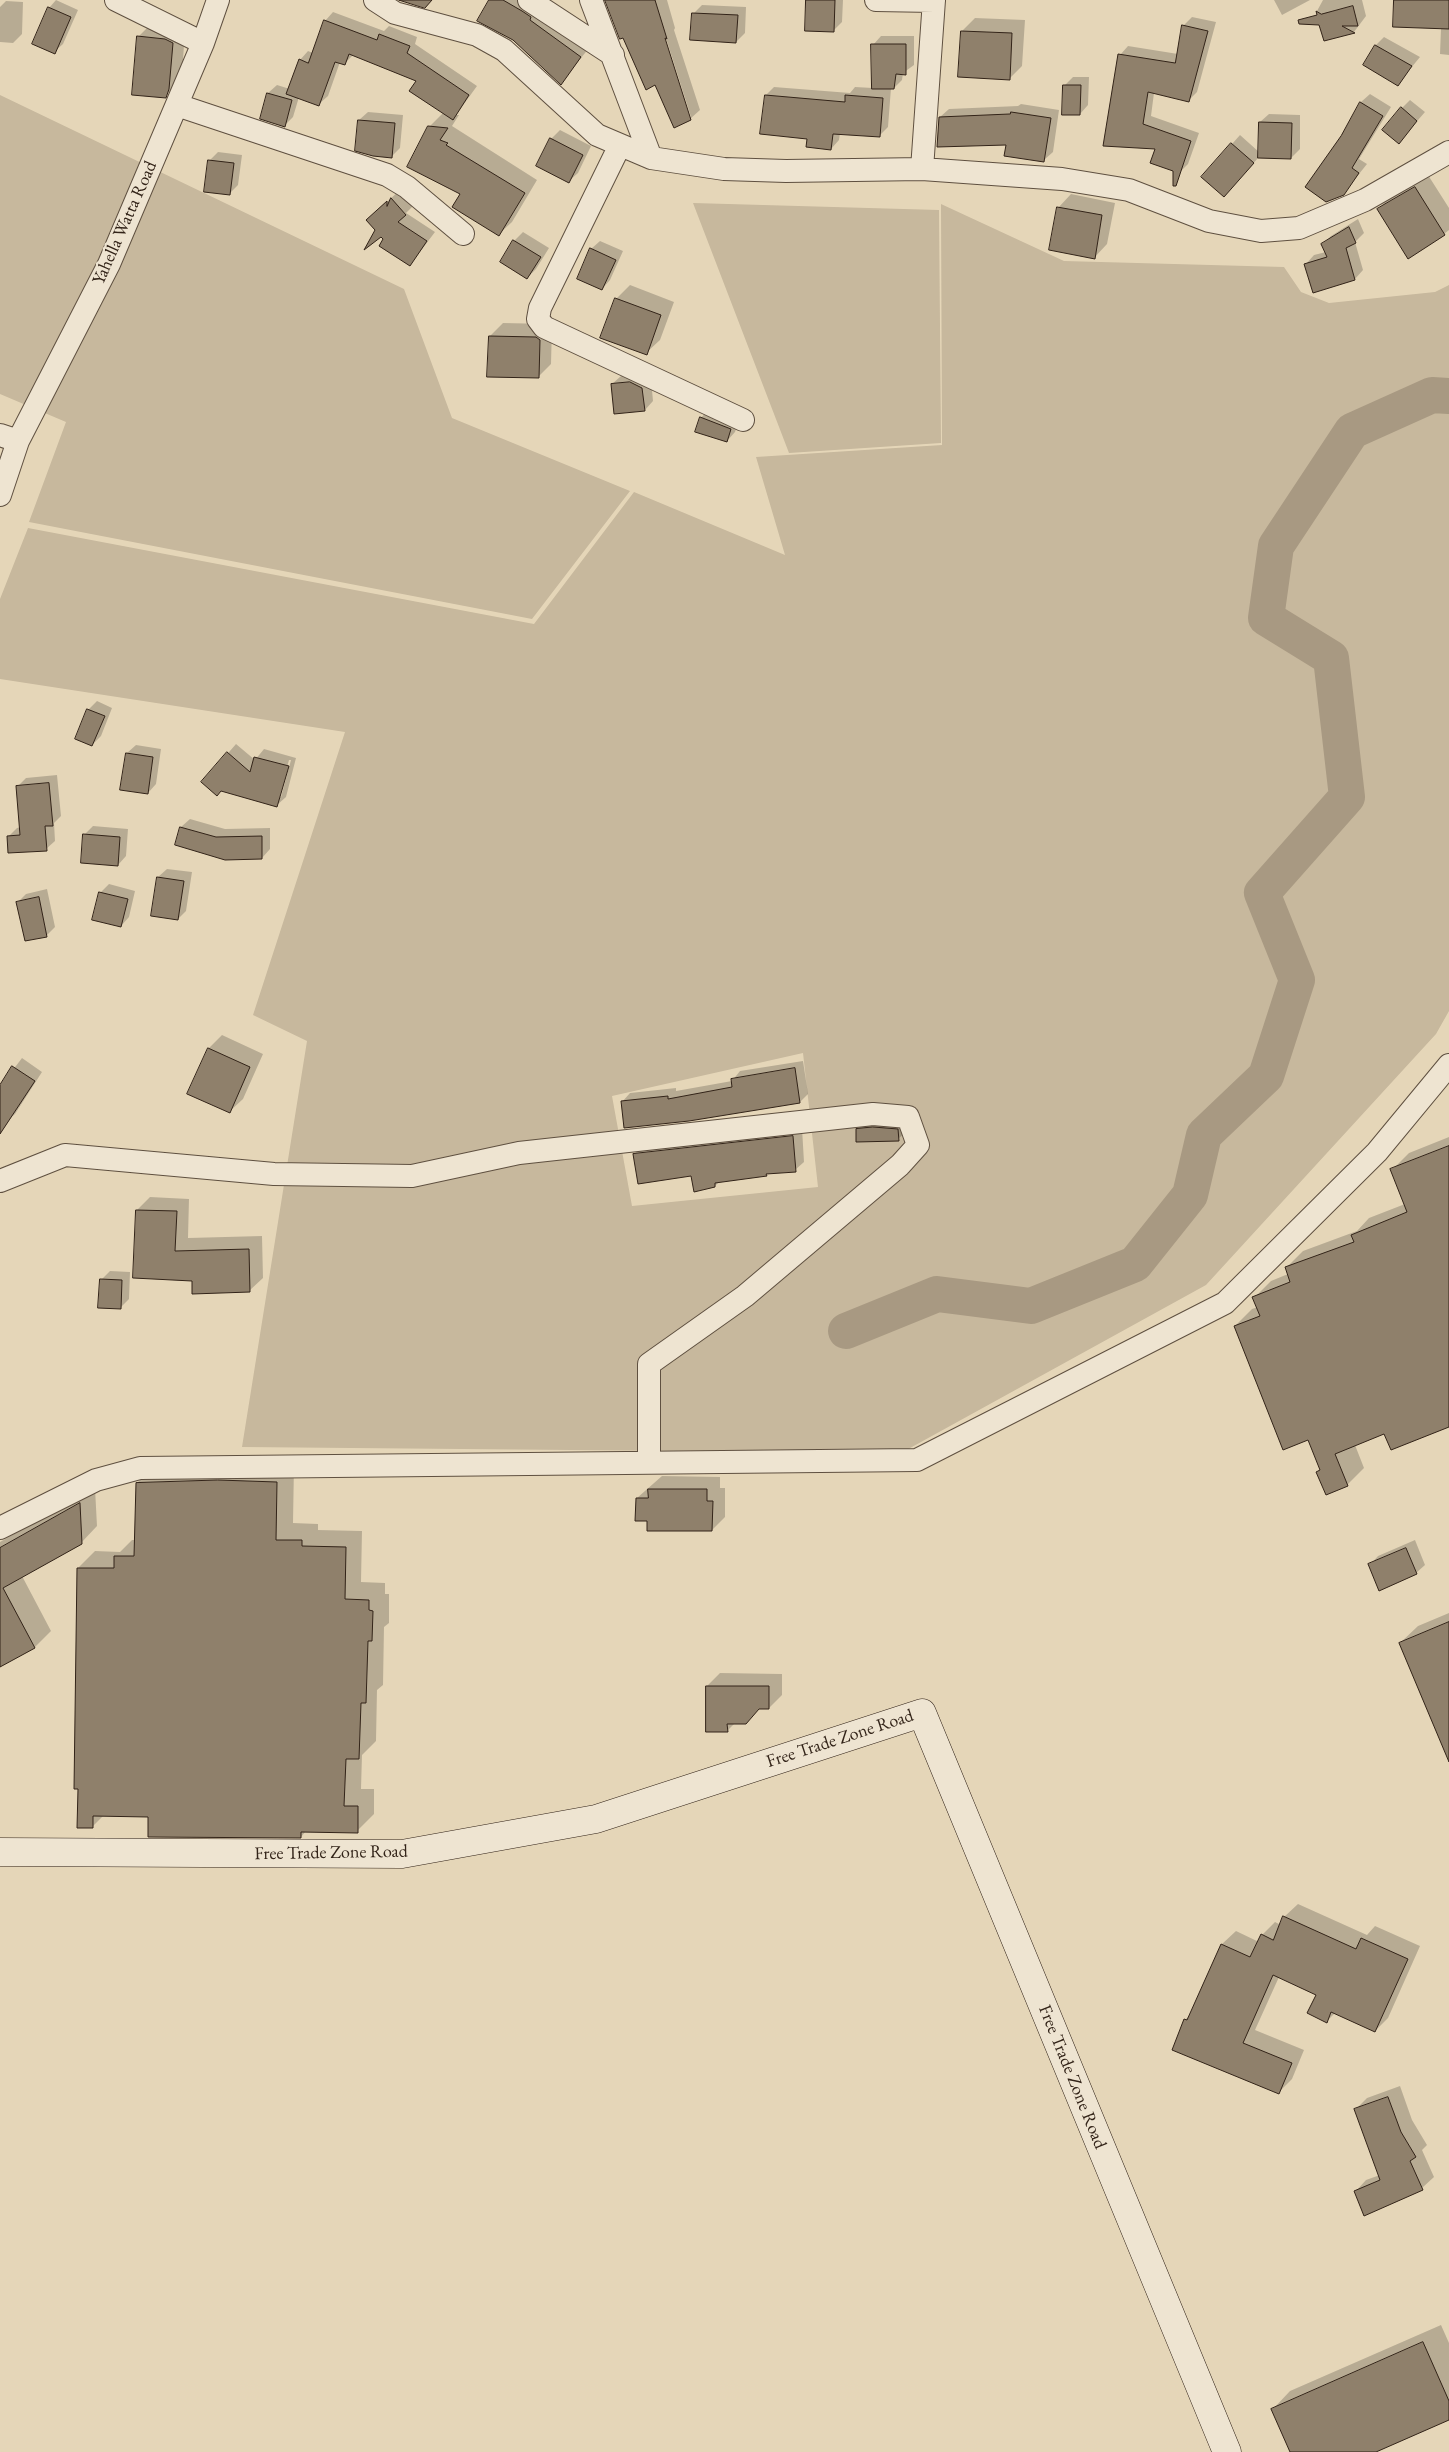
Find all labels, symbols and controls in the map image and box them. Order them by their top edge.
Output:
street label: Yahella Watta Road [88,158,162,288]
street label: Free Trade Zone Road [764,1705,916,1773]
street label: Free Trade Zone Road [254,1841,408,1865]
street label: Free Trade Zone Road [1033,2002,1111,2152]

